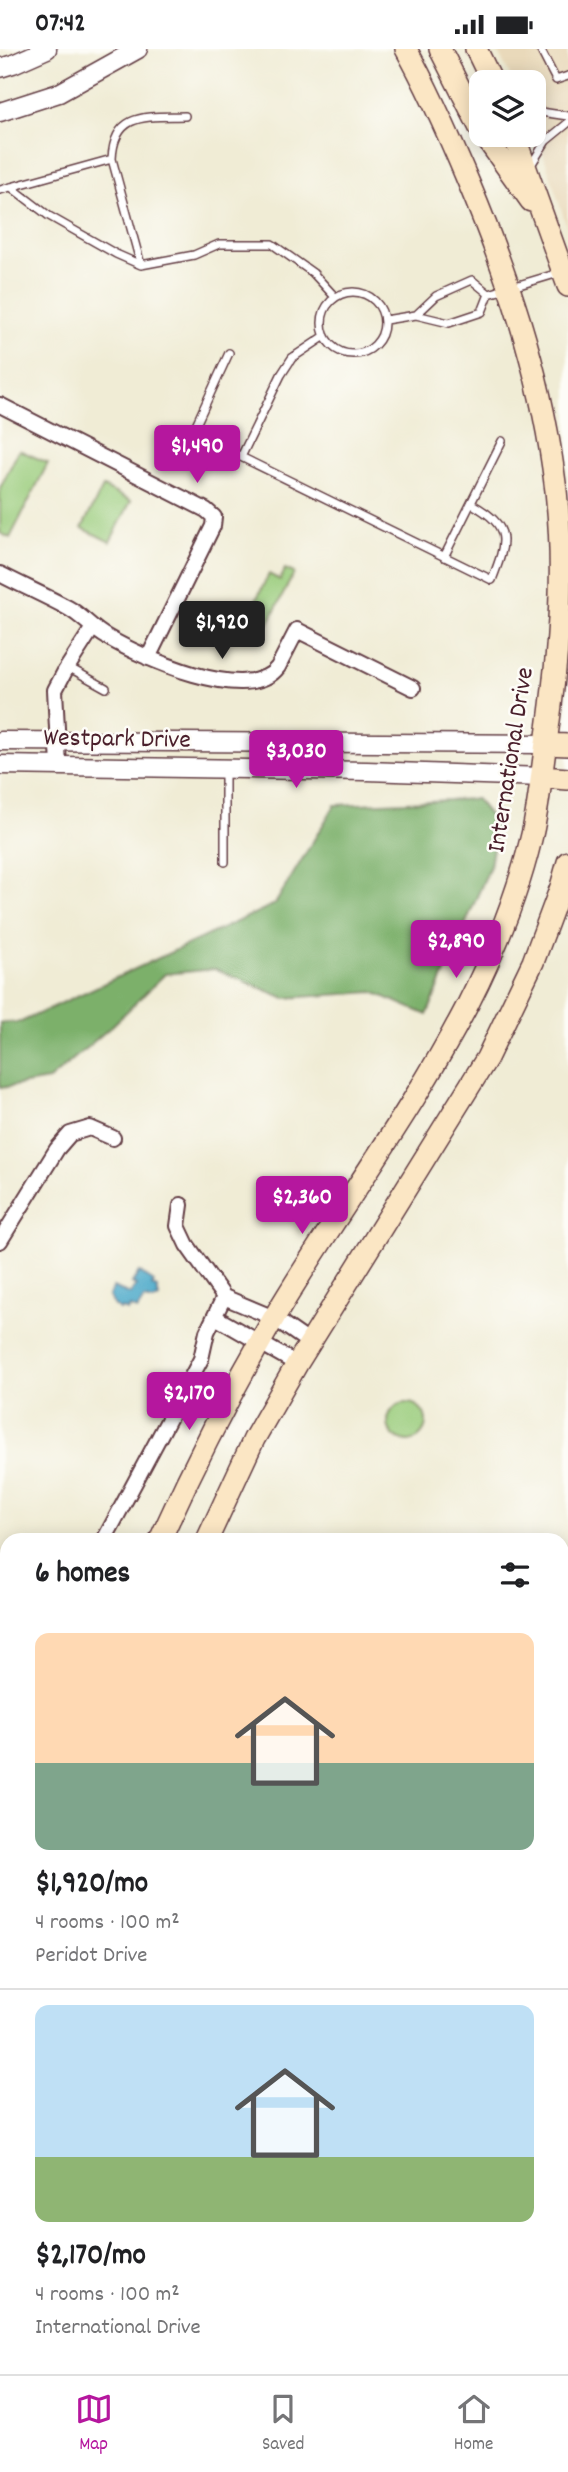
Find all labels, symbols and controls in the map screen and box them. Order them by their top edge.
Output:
text: 07:42 [35,6,86,43]
map controls [469,70,546,147]
button: layers [469,70,546,147]
pin: $1,490 [140,425,254,485]
text: $1,490 [170,431,224,464]
pin: $1,920 [165,601,279,661]
text: $1,920 [195,607,249,640]
street label: International Drive [479,665,545,855]
street label: Westpark Drive [43,720,191,760]
pin: $3,030 [239,731,353,790]
text: $3,030 [265,736,327,769]
pin: $2,890 [399,921,513,980]
text: $2,890 [427,926,485,959]
pin: $2,360 [245,1177,359,1236]
text: $2,360 [272,1182,332,1215]
pin: $2,170 [132,1373,246,1432]
text: $2,170 [163,1378,215,1411]
text: 6 homes [35,1554,130,1597]
icon: filters [496,1556,534,1594]
icon: home [222,1678,348,1804]
text: $1,920/mo [35,1864,148,1907]
text: 4 rooms · 100 m² [35,1907,180,1940]
text: Peridot Drive [35,1940,147,1973]
icon: home [222,2050,348,2176]
text: $2,170/mo [35,2236,146,2279]
text: 4 rooms · 100 m² [35,2279,180,2312]
text: International Drive [35,2312,201,2345]
tab: Map [75,2390,113,2459]
tab: Saved [262,2390,304,2459]
tab: Home [454,2390,493,2459]

